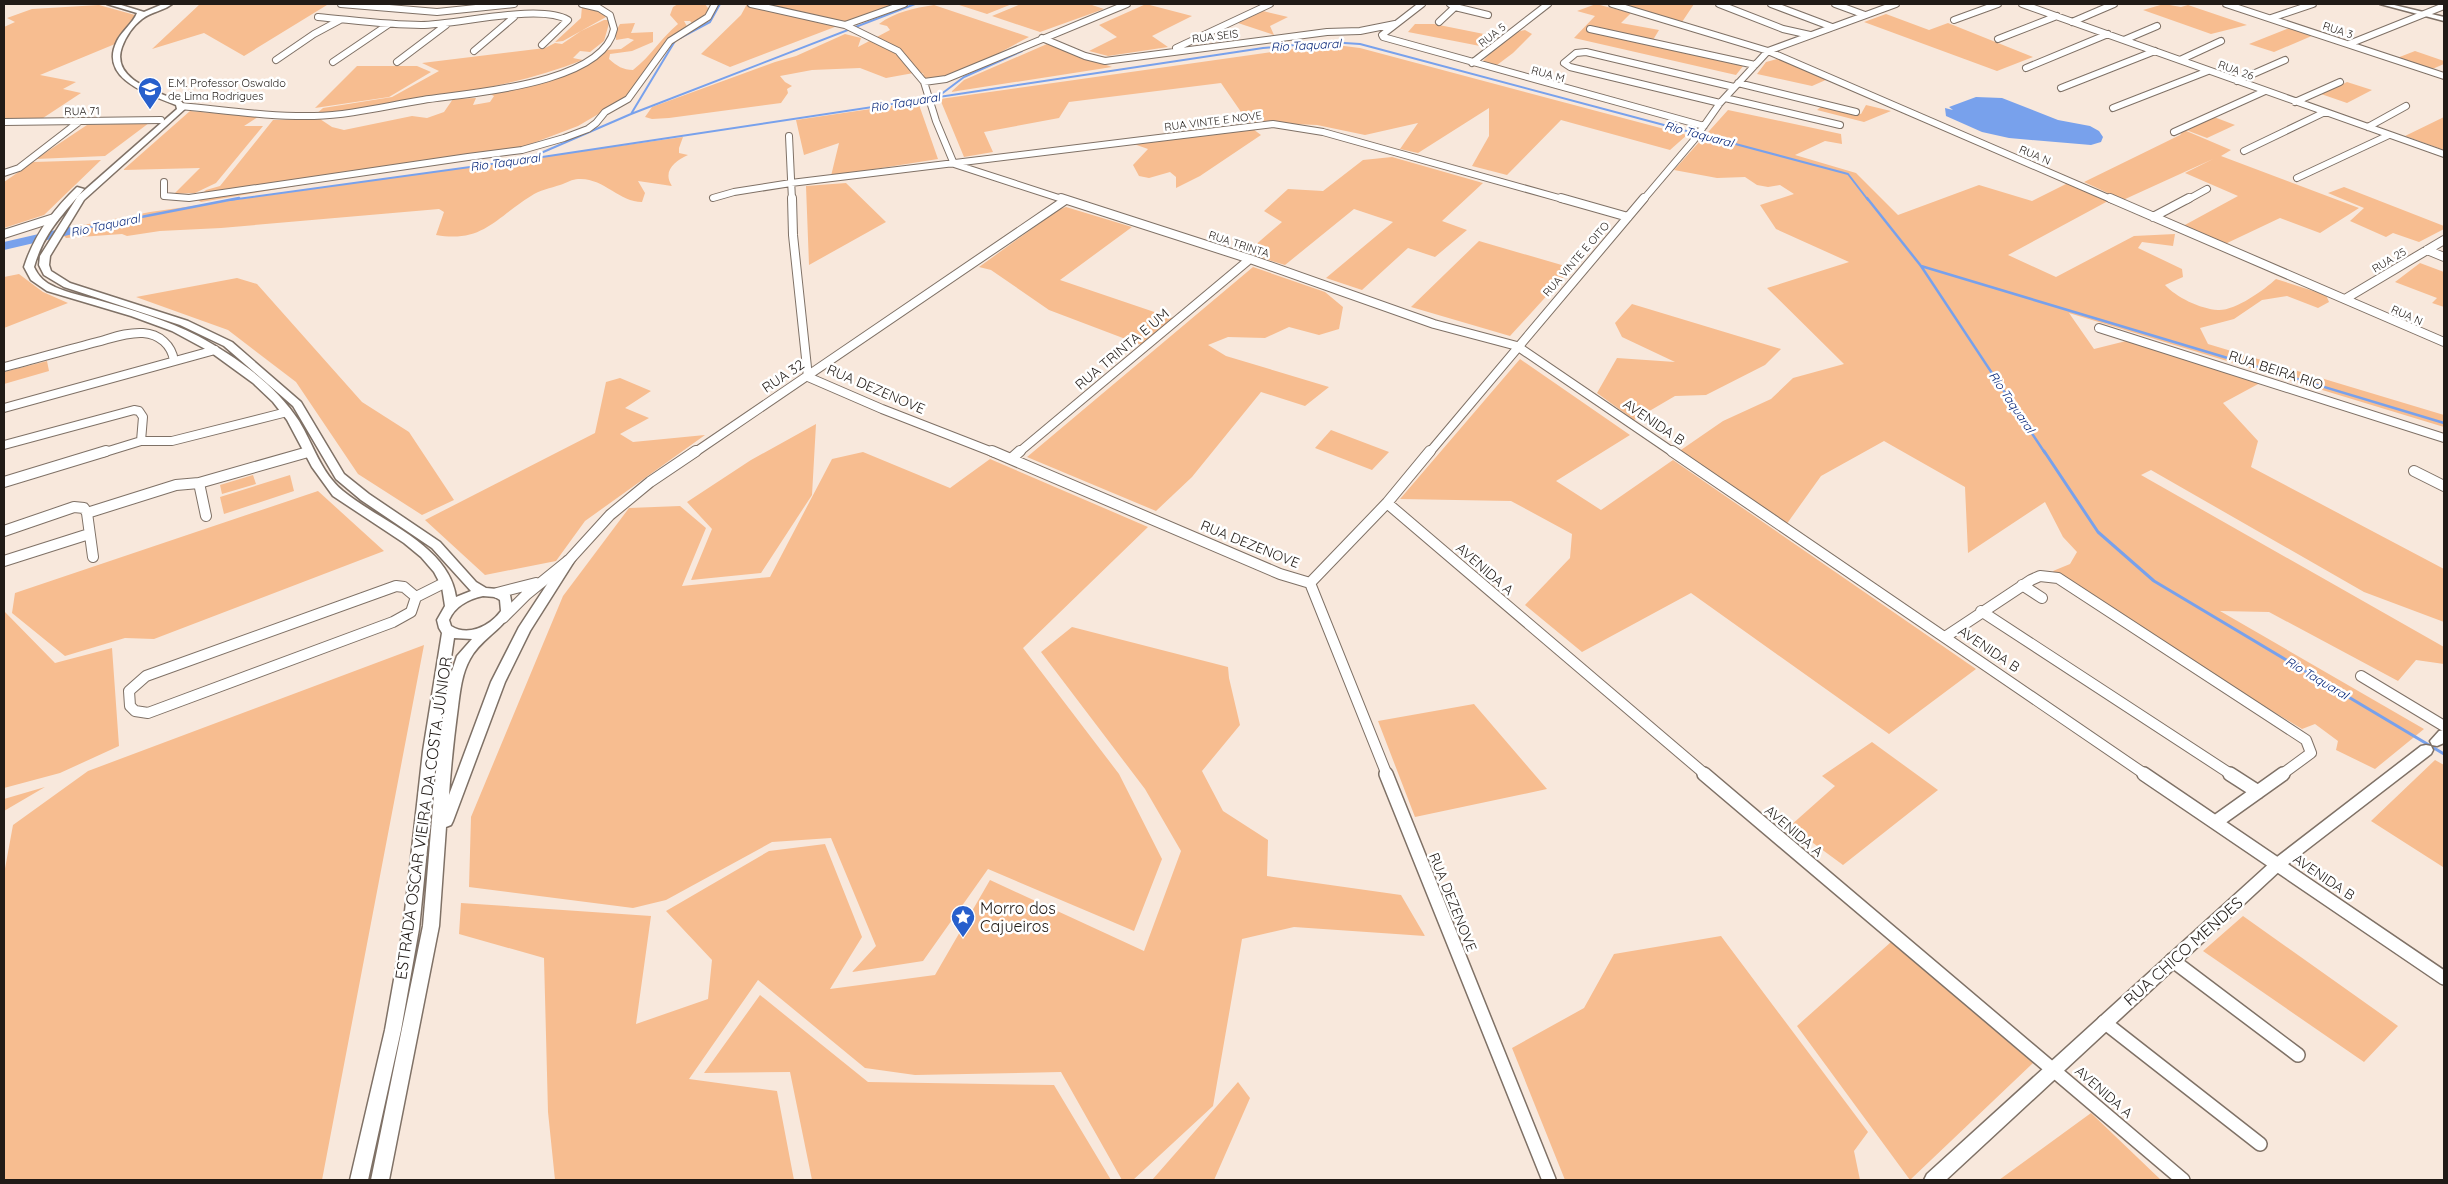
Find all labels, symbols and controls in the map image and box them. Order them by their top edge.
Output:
street label: RUA 3 [2321,19,2355,42]
street label: RUA 5 [1475,20,1509,50]
street label: RUA SEIS [1191,26,1239,46]
water label: Rio Taquaral [1270,36,1343,54]
street label: RUA 26 [2216,57,2256,83]
street label: RUA M [1530,63,1566,85]
school or university icon: E.M. Professor Oswaldo de Lima Rodrigues [137,76,163,110]
place label: E.M. Professor Oswaldo de Lima Rodrigues [168,76,286,103]
water label: Rio Taquaral [869,89,942,115]
street label: RUA 71 [64,104,100,118]
street label: RUA VINTE E NOVE [1163,108,1263,134]
water label: Rio Taquaral [1663,118,1736,151]
street label: RUA N [2017,142,2053,168]
water label: Rio Taquaral [469,150,542,174]
water label: Rio Taquaral [69,210,142,240]
street label: RUA VINTE E OITO [1540,219,1612,299]
street label: RUA TRINTA [1207,228,1271,260]
street label: RUA 25 [2369,244,2409,276]
street label: RUA N [2389,302,2425,328]
street label: RUA TRINTA E UM [1071,304,1173,394]
street label: RUA BEIRA RIO [2226,346,2326,394]
street label: RUA 32 [758,355,808,397]
street label: RUA DEZENOVE [824,360,928,418]
water label: Rio Taquaral [1986,369,2039,436]
street label: AVENIDA B [1620,395,1688,449]
street label: RUA DEZENOVE [1198,516,1302,572]
street label: AVENIDA A [1452,539,1518,599]
street label: AVENIDA B [1955,622,2023,676]
water label: Rio Taquaral [2283,653,2352,703]
street label: ESTRADA OSCAR VIEIRA DA COSTA JÚNIOR [390,655,456,981]
street label: AVENIDA A [1761,801,1827,861]
street label: RUA DEZENOVE [1425,850,1481,954]
street label: AVENIDA B [2290,850,2358,904]
street label: RUA CHICO MENDES [2119,892,2247,1010]
place label: Morro dos Cajueiros [980,898,1056,936]
place icon: Morro dos Cajueiros [950,904,976,938]
street label: AVENIDA A [2071,1062,2137,1122]

